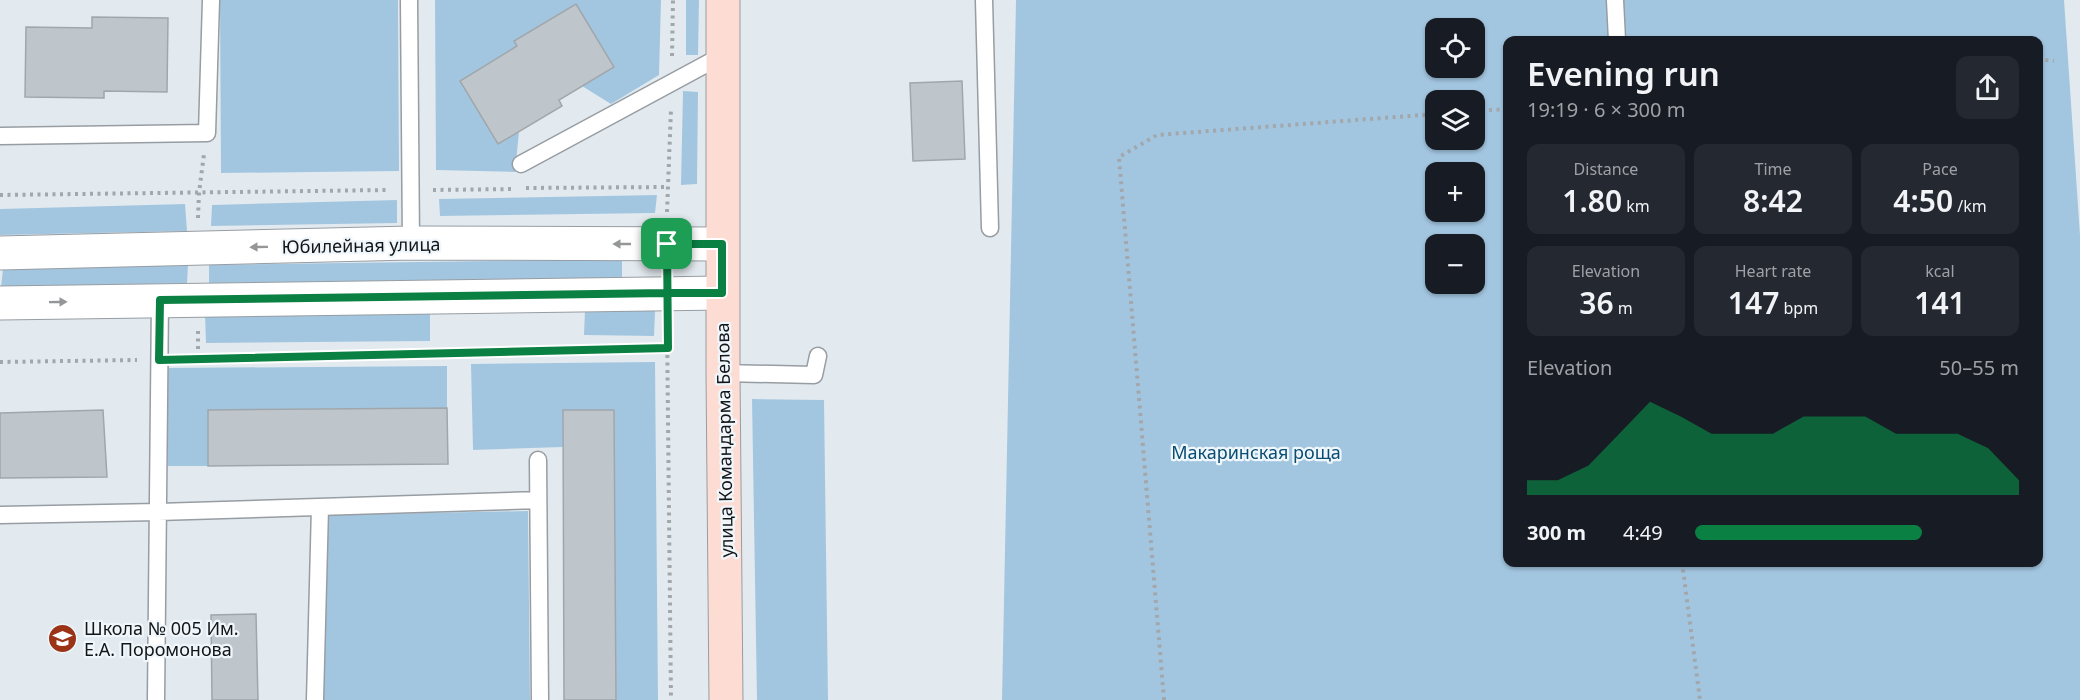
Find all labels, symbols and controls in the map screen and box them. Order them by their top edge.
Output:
map controls [1425,18,1485,294]
button: locate [1425,18,1485,78]
text: Evening run [1527,51,1720,96]
button: share [1956,56,2019,119]
button: layers [1425,90,1485,150]
text: 19:19 · 6 × 300 m [1527,96,1685,123]
text: Distance [1574,158,1638,180]
text: Time [1754,158,1792,180]
text: Pace [1922,158,1958,180]
button: + [1425,162,1485,222]
text: 1.80 [1562,180,1622,221]
text: 8:42 [1743,180,1803,221]
text: 4:50 [1893,180,1953,221]
text: km [1622,195,1650,217]
text: /km [1953,195,1987,217]
pin [641,218,692,269]
icon: arrive [650,227,683,260]
street label: Юбилейная улица [281,232,441,258]
button: − [1425,234,1485,294]
one-way arrow [612,239,631,249]
one-way arrow [249,242,268,252]
text: Elevation [1572,260,1640,282]
text: Heart rate [1735,260,1811,282]
text: kcal [1925,260,1955,282]
text: 36 [1579,282,1614,323]
text: 147 [1728,282,1779,323]
text: 141 [1914,282,1966,323]
one-way arrow [49,297,68,307]
text: m [1614,297,1633,319]
text: bpm [1779,297,1818,319]
street label: улица Командарма Белова [710,322,738,558]
text: Elevation [1527,354,1612,381]
text: 50–55 m [1939,354,2019,381]
park label: Макаринская роща [1171,440,1341,464]
text: 300 m [1527,519,1586,546]
text: 4:49 [1623,519,1663,546]
place label: Школа № 005 Им. Е.А. Поромонова [84,616,239,661]
school or university icon: Школа № 005 Им. Е.А. Поромонова [47,622,79,654]

